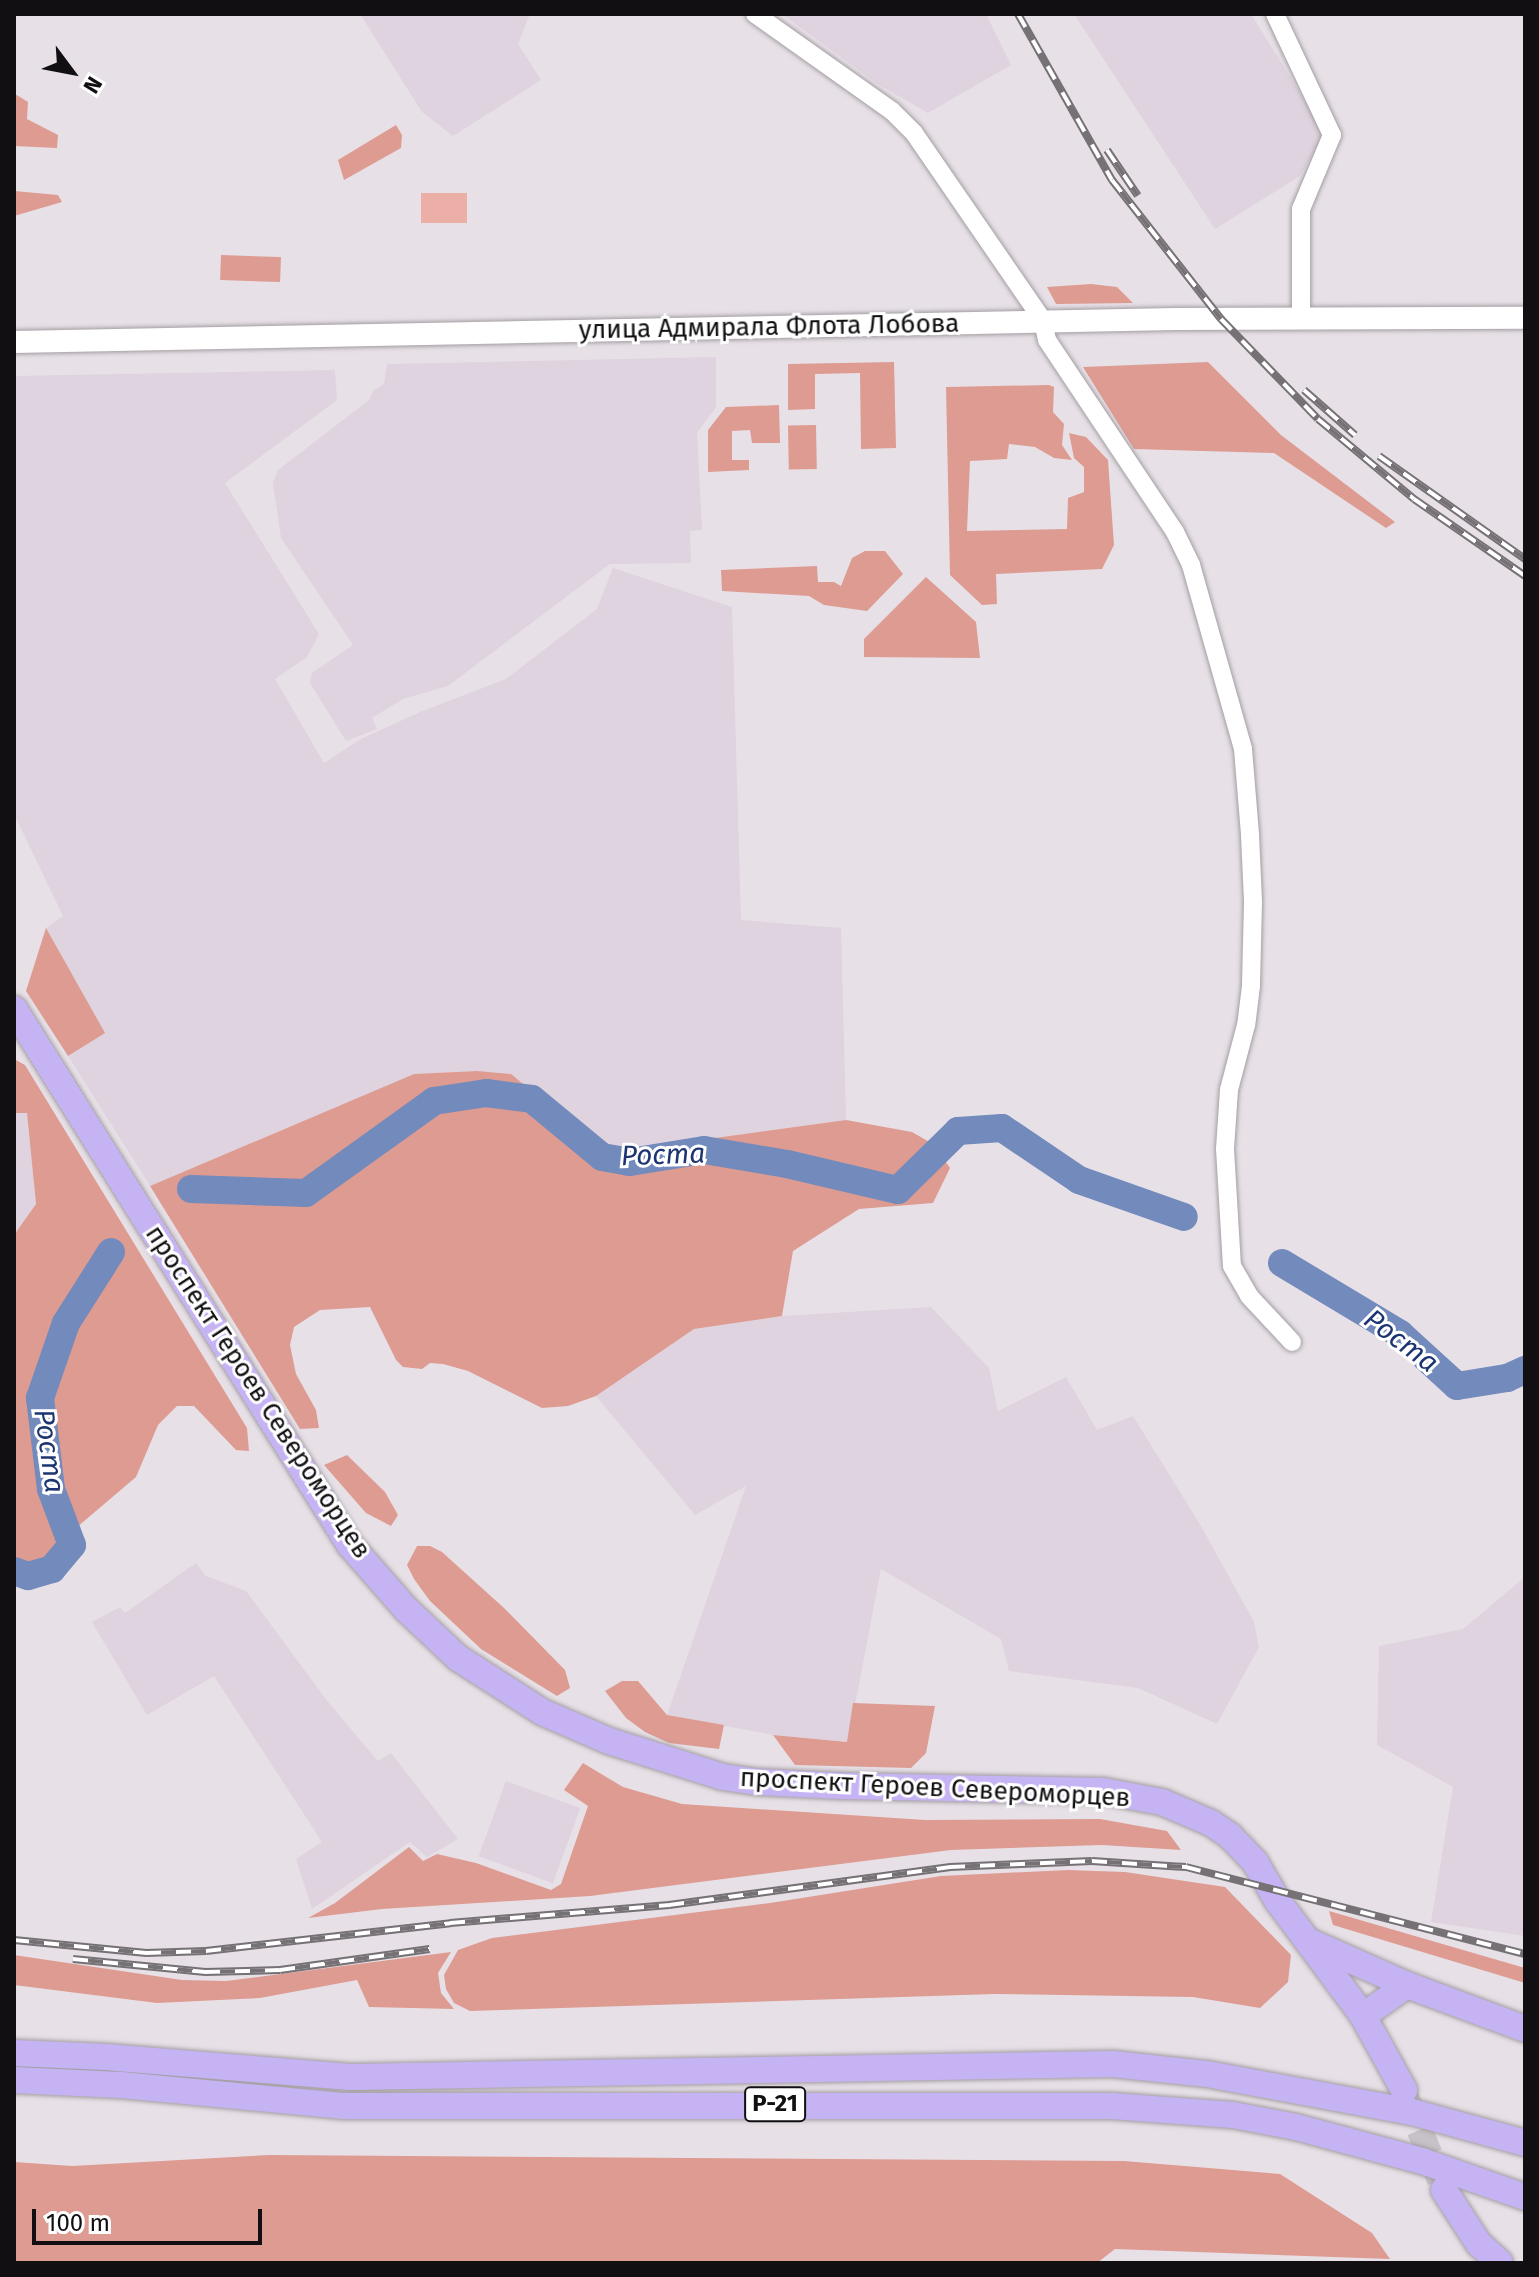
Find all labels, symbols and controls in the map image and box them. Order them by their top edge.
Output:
north arrow [32,32,112,112]
text: N [77,72,108,98]
street label: улица Адмирала Флота Лобова [578,308,960,346]
water label: Роста [620,1137,706,1173]
street label: проспект Героев Североморцев [139,1220,377,1564]
water label: Роста [1357,1302,1445,1380]
water label: Роста [26,1407,72,1495]
street label: проспект Героев Североморцев [739,1762,1131,1814]
road number: Р-21 [743,2084,807,2124]
scale bar [36,2193,266,2243]
text: 100 m [46,2209,110,2237]

